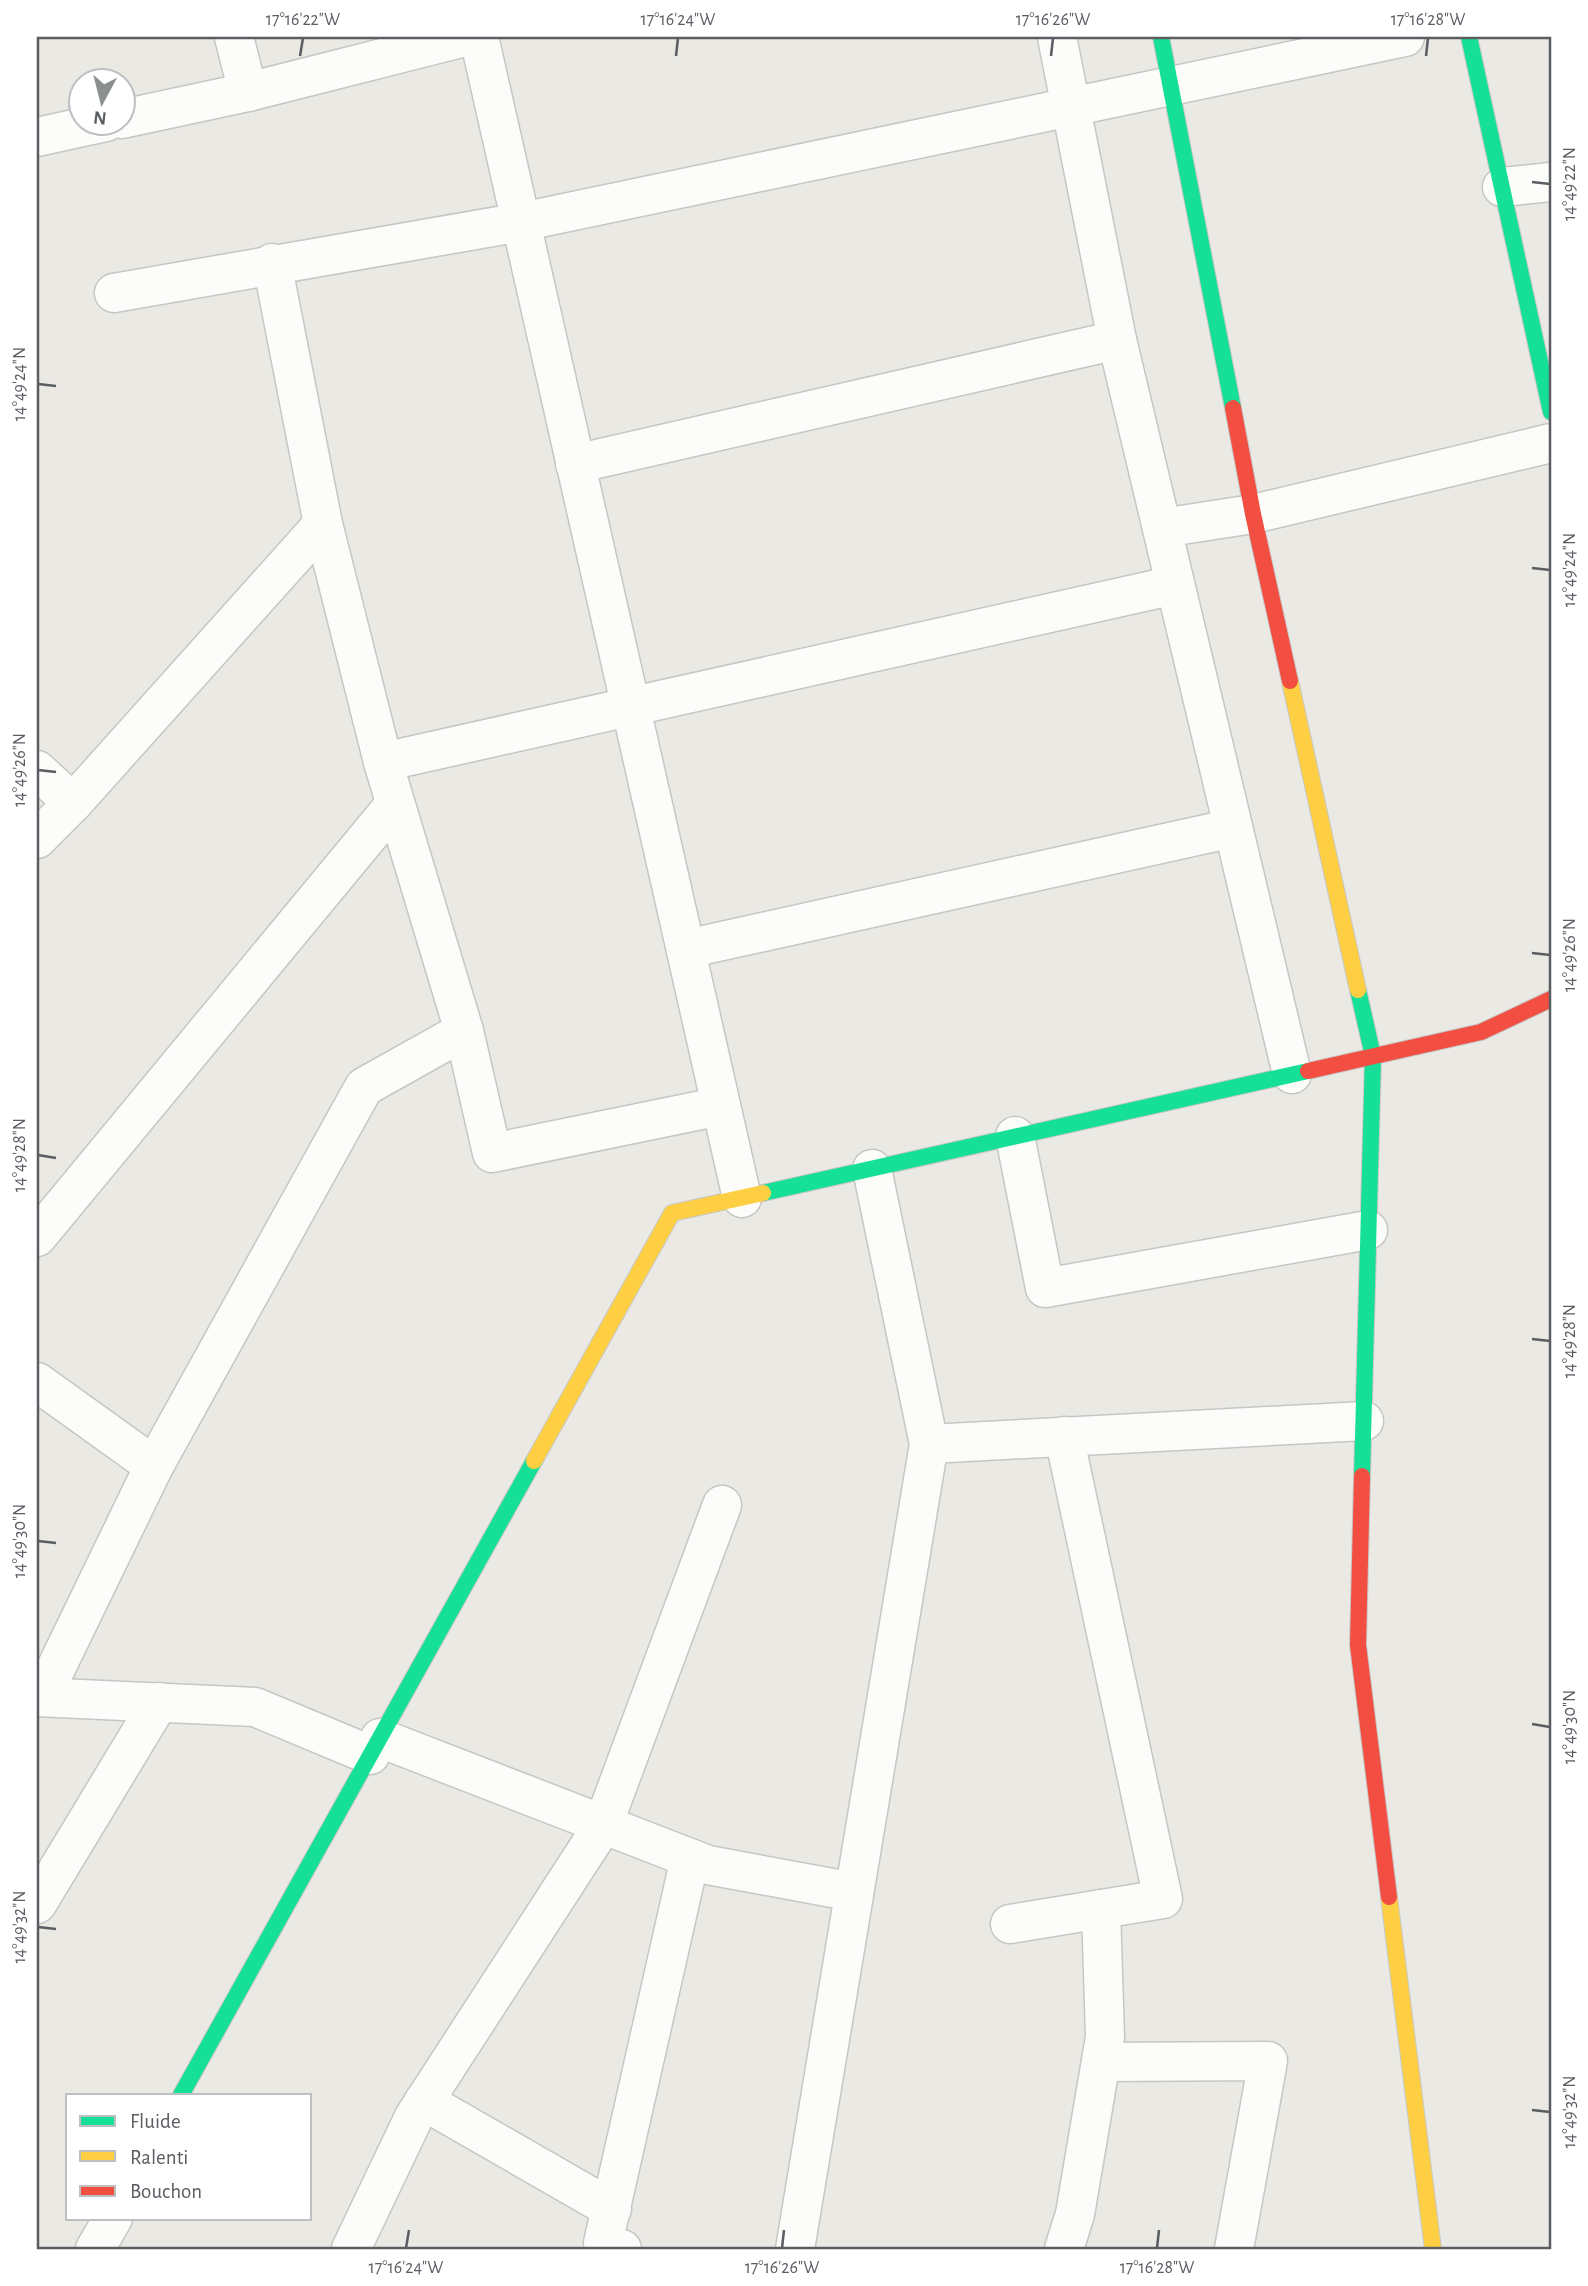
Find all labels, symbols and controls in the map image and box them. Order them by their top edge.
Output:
text: 17°16'22"W [266,11,340,29]
text: 17°16'24"W [641,11,715,29]
text: 17°16'26"W [1016,11,1090,29]
text: 17°16'28"W [1391,11,1465,29]
north arrow [66,66,136,136]
text: N [92,107,108,128]
text: 14°49'22"N [1561,147,1579,221]
text: 14°49'24"N [11,347,29,421]
text: 14°49'24"N [1561,533,1579,607]
text: 14°49'26"N [11,733,29,807]
text: 14°49'26"N [1561,918,1579,992]
text: 14°49'28"N [11,1118,29,1192]
text: 14°49'28"N [1561,1304,1579,1378]
text: 14°49'30"N [11,1504,29,1578]
text: 14°49'30"N [1561,1690,1579,1764]
text: 14°49'32"N [11,1890,29,1964]
text: 14°49'32"N [1561,2075,1579,2149]
legend [66,2094,312,2220]
text: Fluide [130,2111,181,2132]
text: Ralenti [130,2147,188,2168]
text: Bouchon [130,2181,202,2202]
text: 17°16'24"W [369,2259,443,2277]
text: 17°16'26"W [745,2259,819,2277]
text: 17°16'28"W [1120,2259,1194,2277]

